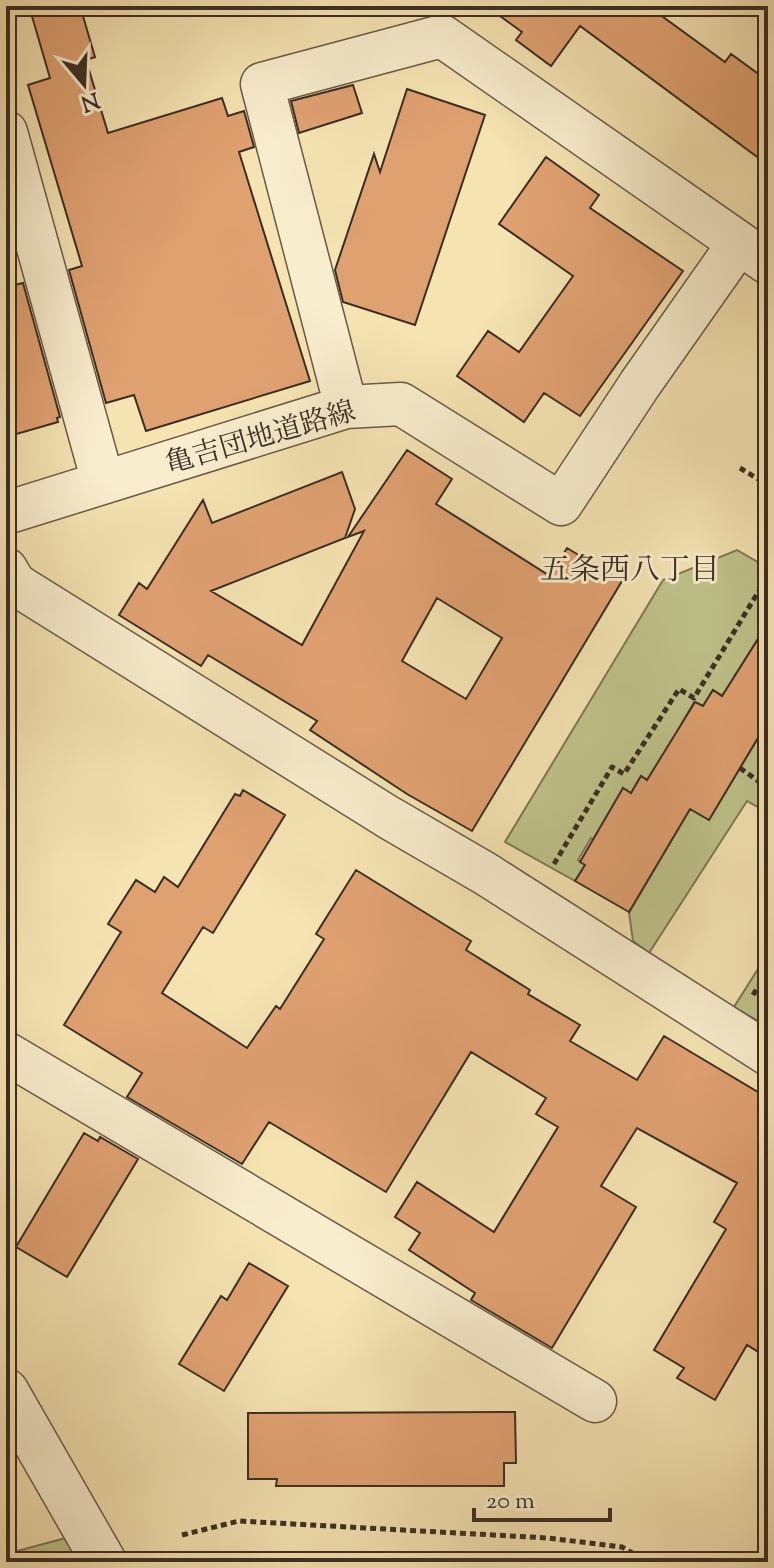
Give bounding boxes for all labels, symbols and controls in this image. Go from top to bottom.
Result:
north arrow [44,44,124,124]
text: N [76,82,103,118]
street label: 亀吉団地道路線 [161,393,361,485]
district label: 五条西八丁目 [540,550,720,593]
scale bar [474,1472,610,1522]
text: 20 m [486,1485,535,1519]

